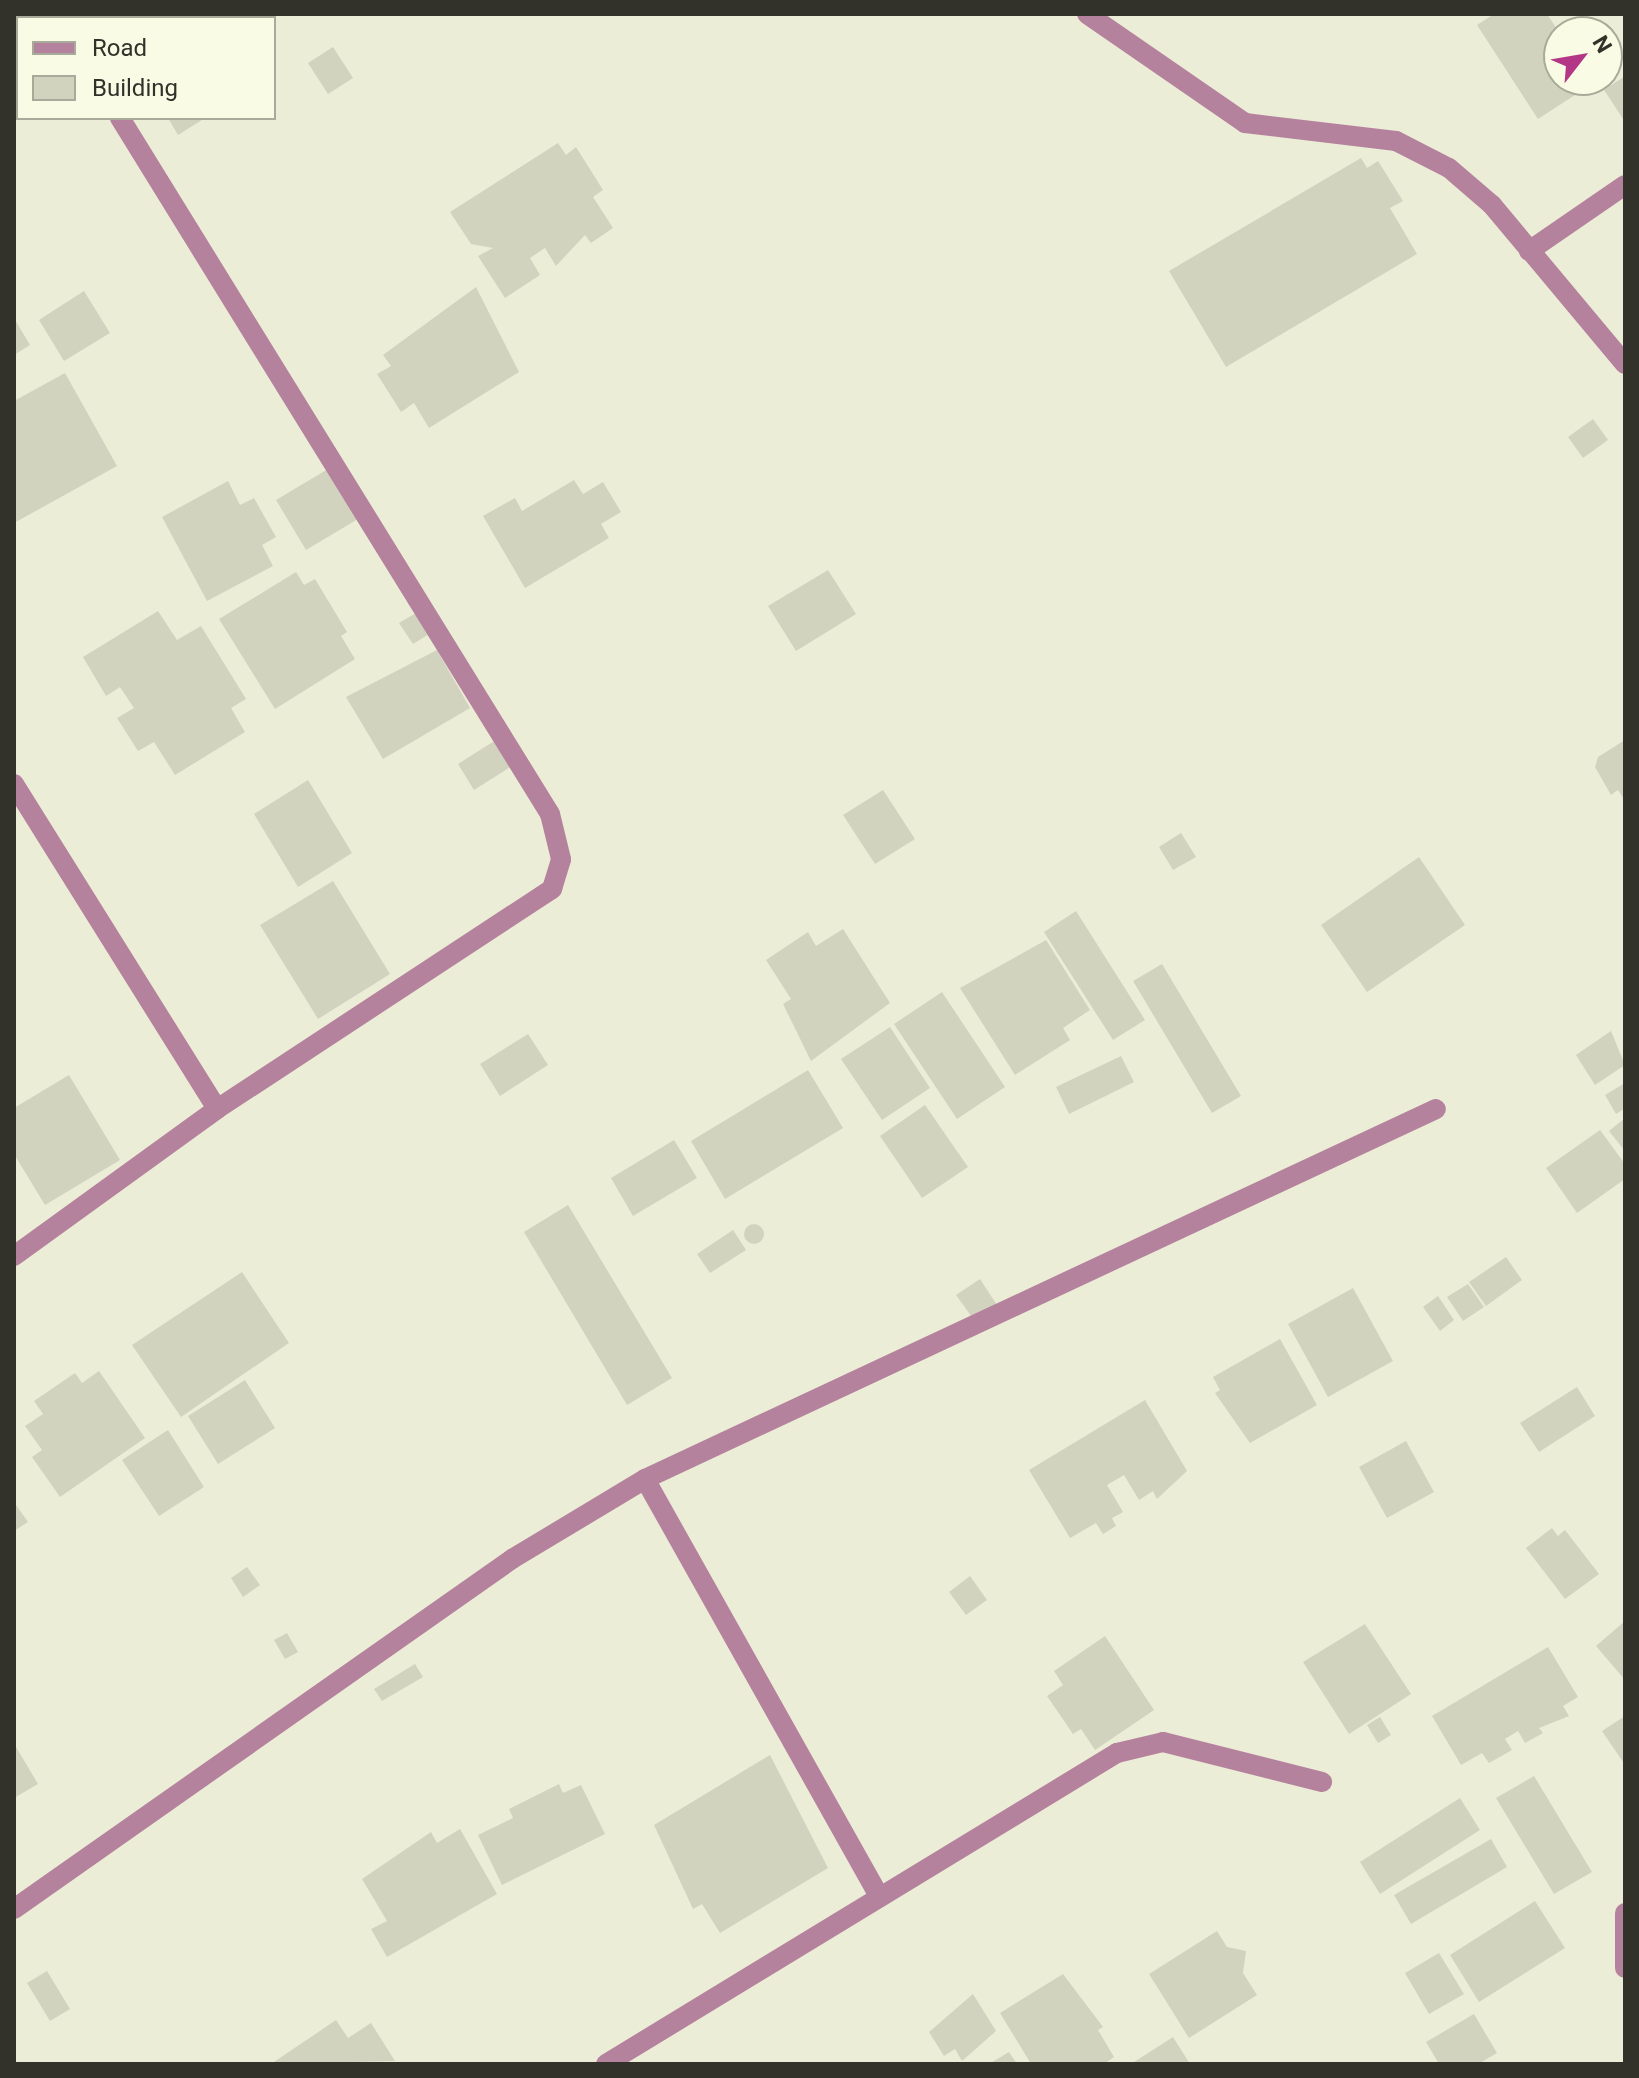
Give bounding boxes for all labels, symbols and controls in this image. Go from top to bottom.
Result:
legend [16,16,276,120]
north arrow [1543,16,1623,96]
text: N [1588,31,1617,58]
text: Road [92,34,147,62]
text: Building [92,74,178,102]

